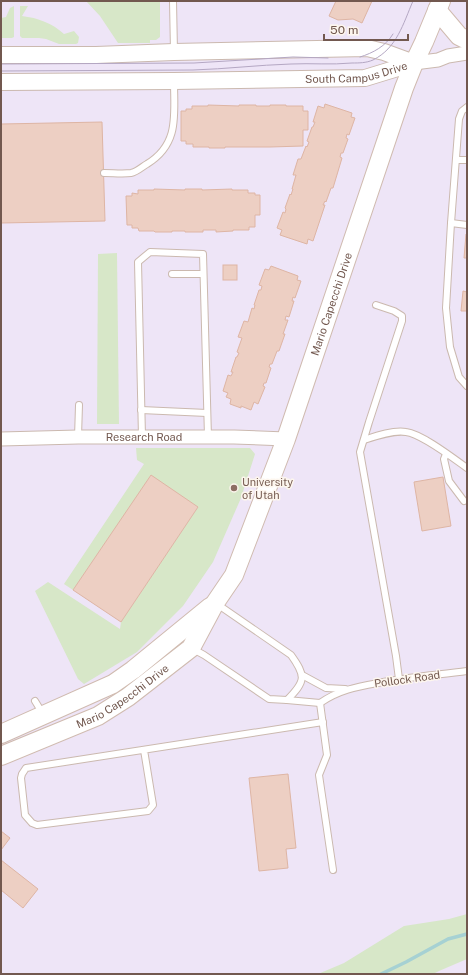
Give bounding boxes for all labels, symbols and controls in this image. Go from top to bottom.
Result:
scale bar [324,16,408,42]
text: 50 m [330,23,358,37]
street label: South Campus Drive [305,59,409,85]
street label: Mario Capecchi Drive [308,251,354,357]
street label: Research Road [106,431,182,443]
place label: University of Utah [242,476,293,501]
marker: University of Utah [229,483,239,493]
street label: Mario Capecchi Drive [74,662,171,730]
street label: Pollock Road [373,668,441,690]

